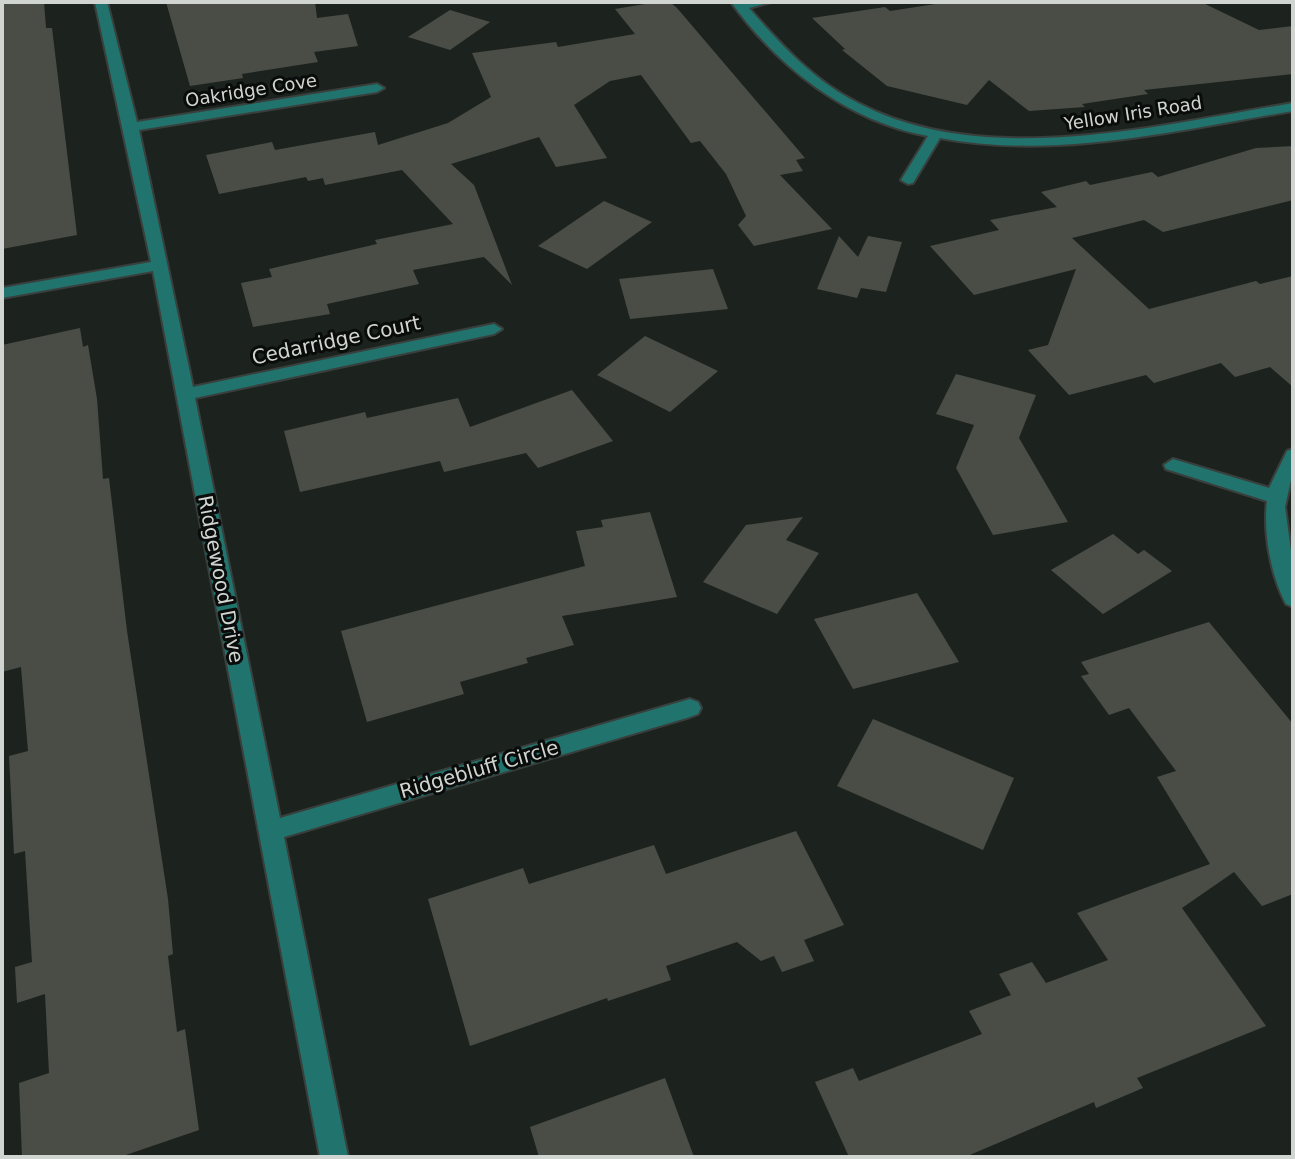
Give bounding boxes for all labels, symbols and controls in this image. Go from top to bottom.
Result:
street label: Oakridge Cove [184,69,318,111]
street label: Yellow Iris Road [1062,92,1203,134]
street label: Cedarridge Court [249,310,423,370]
street label: Ridgewood Drive [193,493,249,665]
street label: Ridgebluff Circle [397,735,561,803]

